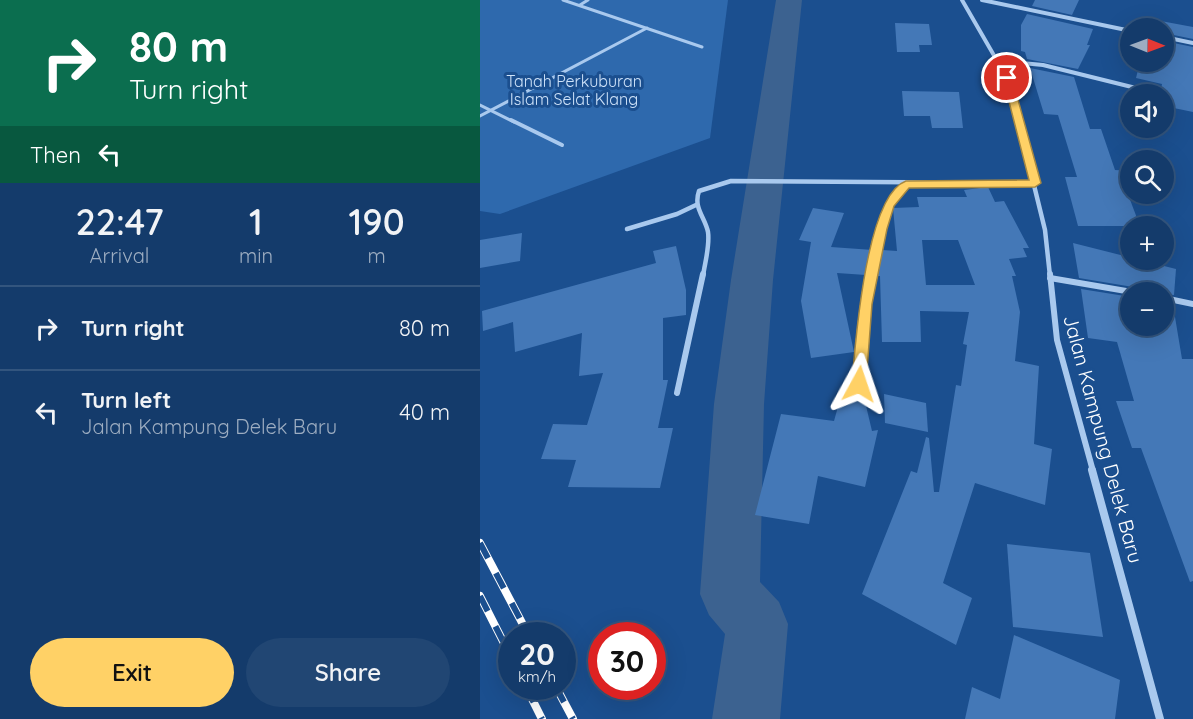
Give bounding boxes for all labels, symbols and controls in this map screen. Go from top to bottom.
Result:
north arrow [1120,18,1174,72]
map controls [1120,18,1174,336]
text: 80 m [129,20,228,73]
icon: right [30,24,108,102]
pin [981,52,1032,103]
icon: arrive [990,61,1023,94]
park label: Tanah Perkuburan Islam Selat Klang [506,71,642,109]
text: Turn right [129,72,248,106]
button: sound [1120,84,1174,138]
icon: left [93,138,126,171]
text: Then [30,141,81,169]
button: search [1120,150,1174,204]
text: 22:47 [75,199,164,244]
text: 1 [249,199,263,244]
text: 190 [349,199,405,244]
button: + [1120,216,1174,270]
text: Arrival [90,243,149,268]
text: min [239,243,273,268]
text: m [367,243,386,268]
button: − [1120,282,1174,336]
icon: right [30,312,63,345]
street label: Jalan Kampung Delek Baru [1058,312,1149,566]
text: Turn right [81,314,185,342]
text: 80 m [399,314,450,342]
position arrow [827,352,891,416]
text: Turn left [81,386,171,414]
icon: left [30,396,63,429]
text: 40 m [399,398,450,426]
text: Jalan Kampung Delek Baru [81,414,337,439]
speed limit sign: 30 [588,622,666,700]
text: 20 [519,635,555,673]
button: Exit [30,638,234,707]
button: Share [246,638,450,707]
text: km/h [518,667,556,686]

